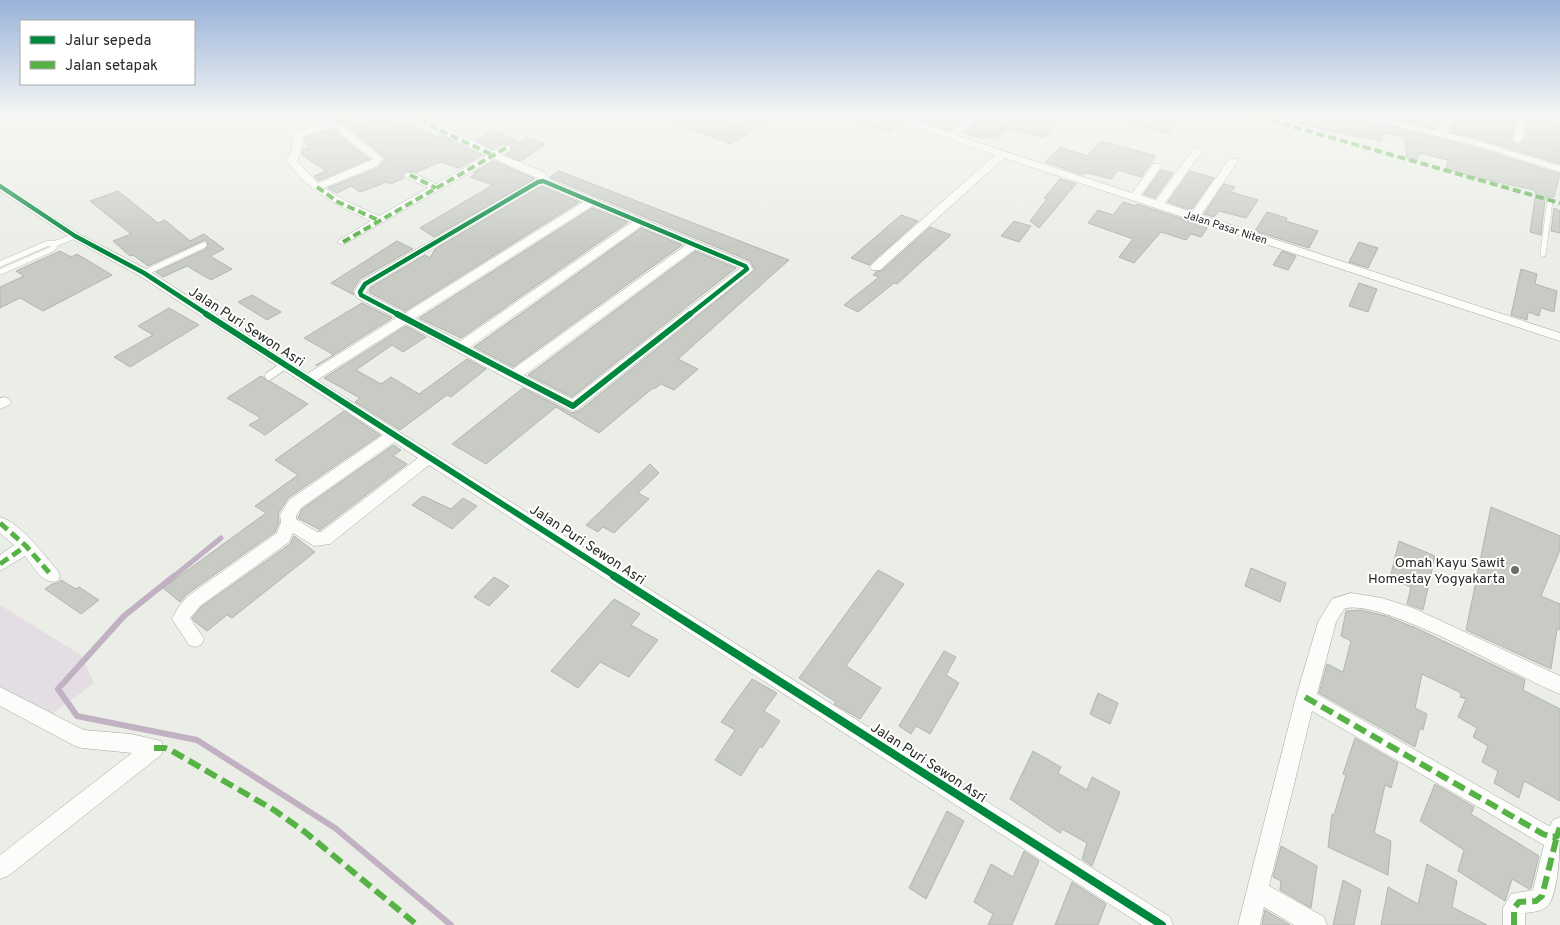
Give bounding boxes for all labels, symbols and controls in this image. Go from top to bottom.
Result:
legend [20,20,195,85]
text: Jalur sepeda [65,32,151,51]
text: Jalan setapak [65,57,158,76]
street label: Jalan Pasar Niten [1182,208,1269,248]
street label: Jalan Puri Sewon Asri [185,283,307,371]
street label: Jalan Puri Sewon Asri [526,501,648,589]
place label: Omah Kayu Sawit Homestay Yogyakarta [1368,555,1505,588]
marker: Omah Kayu Sawit Homestay Yogyakarta [1509,564,1521,576]
street label: Jalan Puri Sewon Asri [867,719,989,807]

